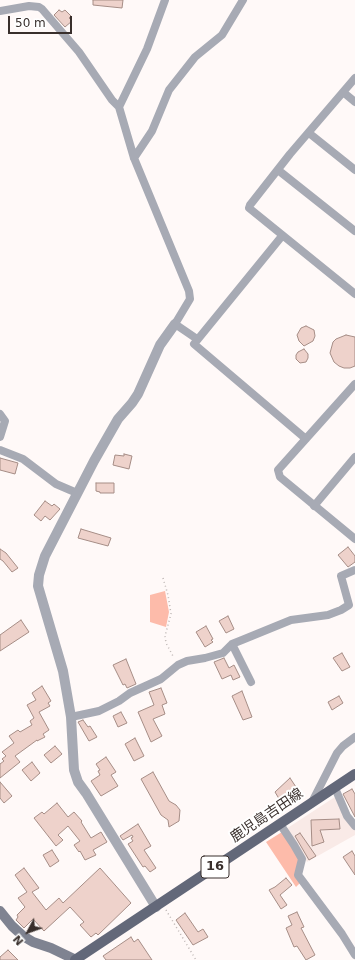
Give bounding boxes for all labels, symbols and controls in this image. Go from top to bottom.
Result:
scale bar [10,8,74,34]
text: 50 m [15,16,46,30]
street label: 鹿児島吉田線 [227,786,307,846]
road number: 16 [201,856,229,878]
north arrow [8,912,48,952]
text: N [11,932,26,948]

